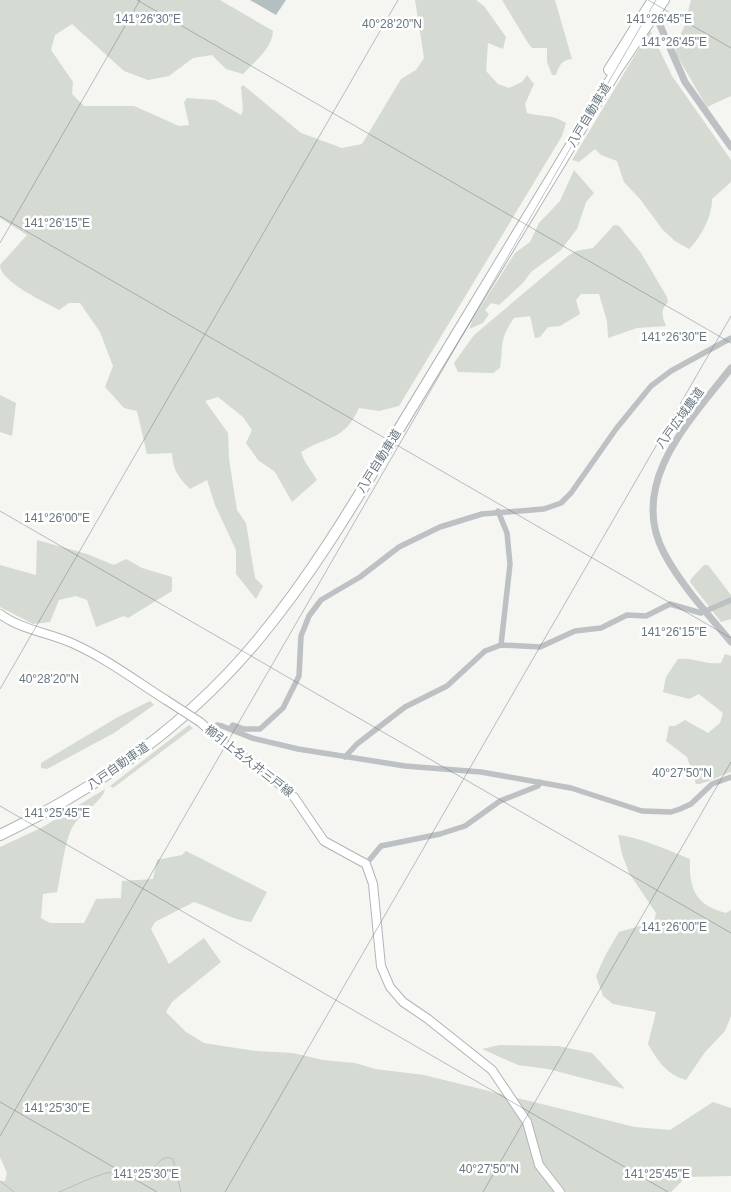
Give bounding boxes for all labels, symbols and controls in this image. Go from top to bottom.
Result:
text: 141°26'30"E [115,12,181,26]
text: 141°26'45"E [626,12,692,26]
text: 40°28'20"N [362,17,422,31]
text: 141°26'45"E [641,35,707,49]
street label: 八戸自動車道 [564,81,614,149]
text: 141°26'15"E [24,216,90,230]
text: 141°26'30"E [641,330,707,344]
street label: 八戸広域農道 [653,385,707,451]
street label: 八戸自動車道 [354,427,404,495]
text: 141°26'00"E [24,511,90,525]
text: 141°26'15"E [641,625,707,639]
text: 40°28'20"N [19,672,79,686]
street label: 櫛引上名久井三戸線 [202,722,296,800]
street label: 八戸自動車道 [84,740,152,792]
text: 40°27'50"N [652,766,712,780]
text: 141°25'45"E [24,806,90,820]
text: 141°26'00"E [641,920,707,934]
text: 141°25'30"E [24,1101,90,1115]
text: 40°27'50"N [459,1162,519,1176]
text: 141°25'30"E [113,1167,179,1181]
text: 141°25'45"E [624,1167,690,1181]

